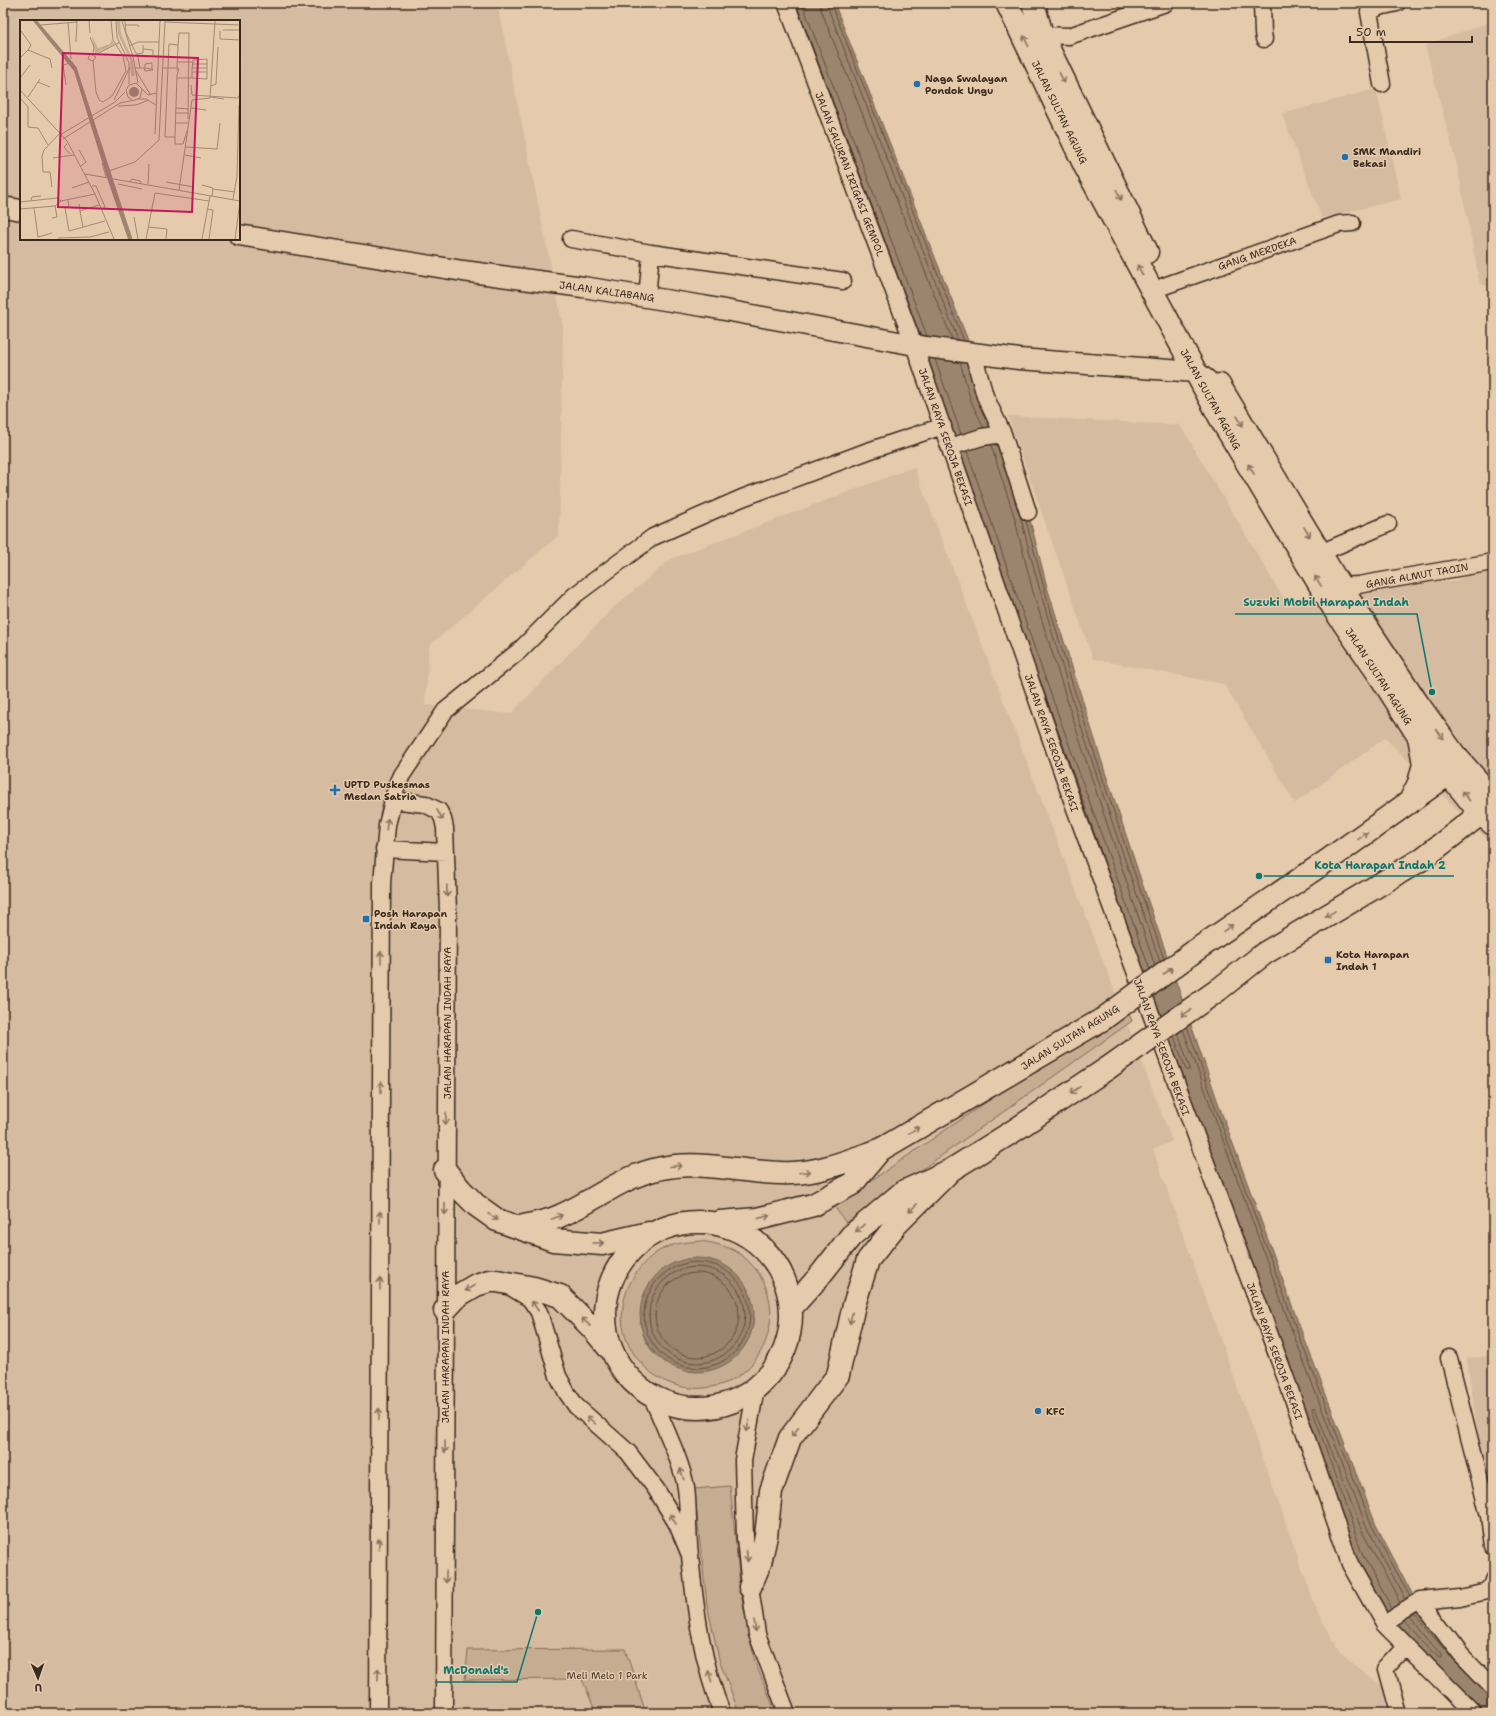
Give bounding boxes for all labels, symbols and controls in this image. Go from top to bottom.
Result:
scale bar [1350,18,1472,44]
inset map [20,20,240,240]
text: 50 m [1356,24,1386,40]
one-way arrow [1022,35,1029,47]
street label: JALAN SULTAN AGUNG [1029,58,1090,166]
place label: Naga Swalayan Pondok Ungu [925,72,1008,97]
one-way arrow [1059,72,1066,84]
marker: Naga Swalayan Pondok Ungu [912,79,922,89]
street label: JALAN SALURAN IRIGASI GEMPOL [812,90,887,259]
place label: SMK Mandiri Bekasi [1353,145,1421,170]
marker: SMK Mandiri Bekasi [1340,152,1350,162]
one-way arrow [1116,189,1123,201]
street label: GANG MERDEKA [1216,234,1298,273]
one-way arrow [1136,264,1143,276]
street label: JALAN KALIABANG [558,278,656,305]
street label: JALAN SULTAN AGUNG [1177,347,1244,452]
street label: JALAN RAYA SEROJA BEKASI [916,367,975,508]
one-way arrow [1236,415,1244,426]
one-way arrow [1247,463,1255,475]
one-way arrow [1304,526,1312,538]
street label: GANG ALMUT TAOIN [1365,560,1469,591]
one-way arrow [1314,576,1322,587]
callout: Suzuki Mobil Harapan Indah [1235,591,1417,614]
text: Suzuki Mobil Harapan Indah [1243,595,1409,610]
street label: JALAN SULTAN AGUNG [1342,625,1415,728]
street label: JALAN RAYA SEROJA BEKASI [1022,673,1081,814]
one-way arrow [1436,728,1444,739]
place label: UPTD Puskesmas Medan Satria [344,778,430,803]
marker: UPTD Puskesmas Medan Satria [329,784,341,796]
one-way arrow [1462,790,1471,801]
one-way arrow [436,809,444,821]
one-way arrow [383,818,391,831]
one-way arrow [1357,832,1368,840]
callout: Kota Harapan Indah 2 [1306,853,1454,876]
text: Kota Harapan Indah 2 [1314,858,1446,873]
one-way arrow [443,884,451,897]
place label: Posh Harapan Indah Raya [374,907,447,932]
one-way arrow [1324,910,1336,918]
marker: Posh Harapan Indah Raya [361,914,371,924]
one-way arrow [1223,924,1234,932]
street label: JALAN HARAPAN INDAH RAYA [441,947,454,1099]
place label: Kota Harapan Indah 1 [1336,948,1410,973]
one-way arrow [377,951,385,964]
marker: Kota Harapan Indah 1 [1323,955,1333,965]
one-way arrow [1162,967,1173,975]
street label: JALAN RAYA SEROJA BEKASI [1131,977,1193,1118]
street label: JALAN SULTAN AGUNG [1019,1002,1122,1073]
one-way arrow [1181,1008,1192,1017]
one-way arrow [377,1081,385,1094]
one-way arrow [1070,1086,1081,1094]
one-way arrow [442,1112,450,1125]
one-way arrow [908,1126,920,1134]
one-way arrow [669,1163,682,1170]
one-way arrow [798,1168,811,1175]
one-way arrow [441,1202,449,1215]
one-way arrow [908,1203,918,1213]
one-way arrow [376,1211,384,1224]
one-way arrow [551,1212,563,1220]
one-way arrow [487,1213,498,1221]
one-way arrow [757,1213,770,1221]
one-way arrow [855,1224,865,1233]
one-way arrow [591,1239,604,1247]
street label: JALAN HARAPAN INDAH RAYA [439,1271,452,1423]
one-way arrow [376,1278,384,1291]
street label: JALAN RAYA SEROJA BEKASI [1244,1281,1306,1422]
one-way arrow [464,1285,476,1293]
one-way arrow [531,1300,539,1311]
one-way arrow [846,1311,854,1324]
one-way arrow [581,1317,591,1327]
place label: KFC [1046,1405,1065,1418]
marker: KFC [1033,1406,1043,1416]
one-way arrow [375,1408,383,1421]
one-way arrow [586,1415,597,1424]
one-way arrow [744,1419,752,1432]
one-way arrow [790,1427,799,1438]
one-way arrow [441,1440,449,1453]
one-way arrow [678,1468,685,1481]
one-way arrow [669,1513,677,1525]
one-way arrow [375,1538,383,1551]
one-way arrow [743,1549,750,1562]
one-way arrow [442,1570,449,1583]
one-way arrow [751,1619,759,1632]
north arrow [18,1658,58,1698]
callout: McDonald's [435,1659,517,1682]
text: McDonald's [443,1663,509,1678]
one-way arrow [374,1668,382,1681]
park label: Meli Melo 1 Park [567,1669,648,1682]
one-way arrow [706,1670,713,1683]
text: U [34,1680,42,1695]

